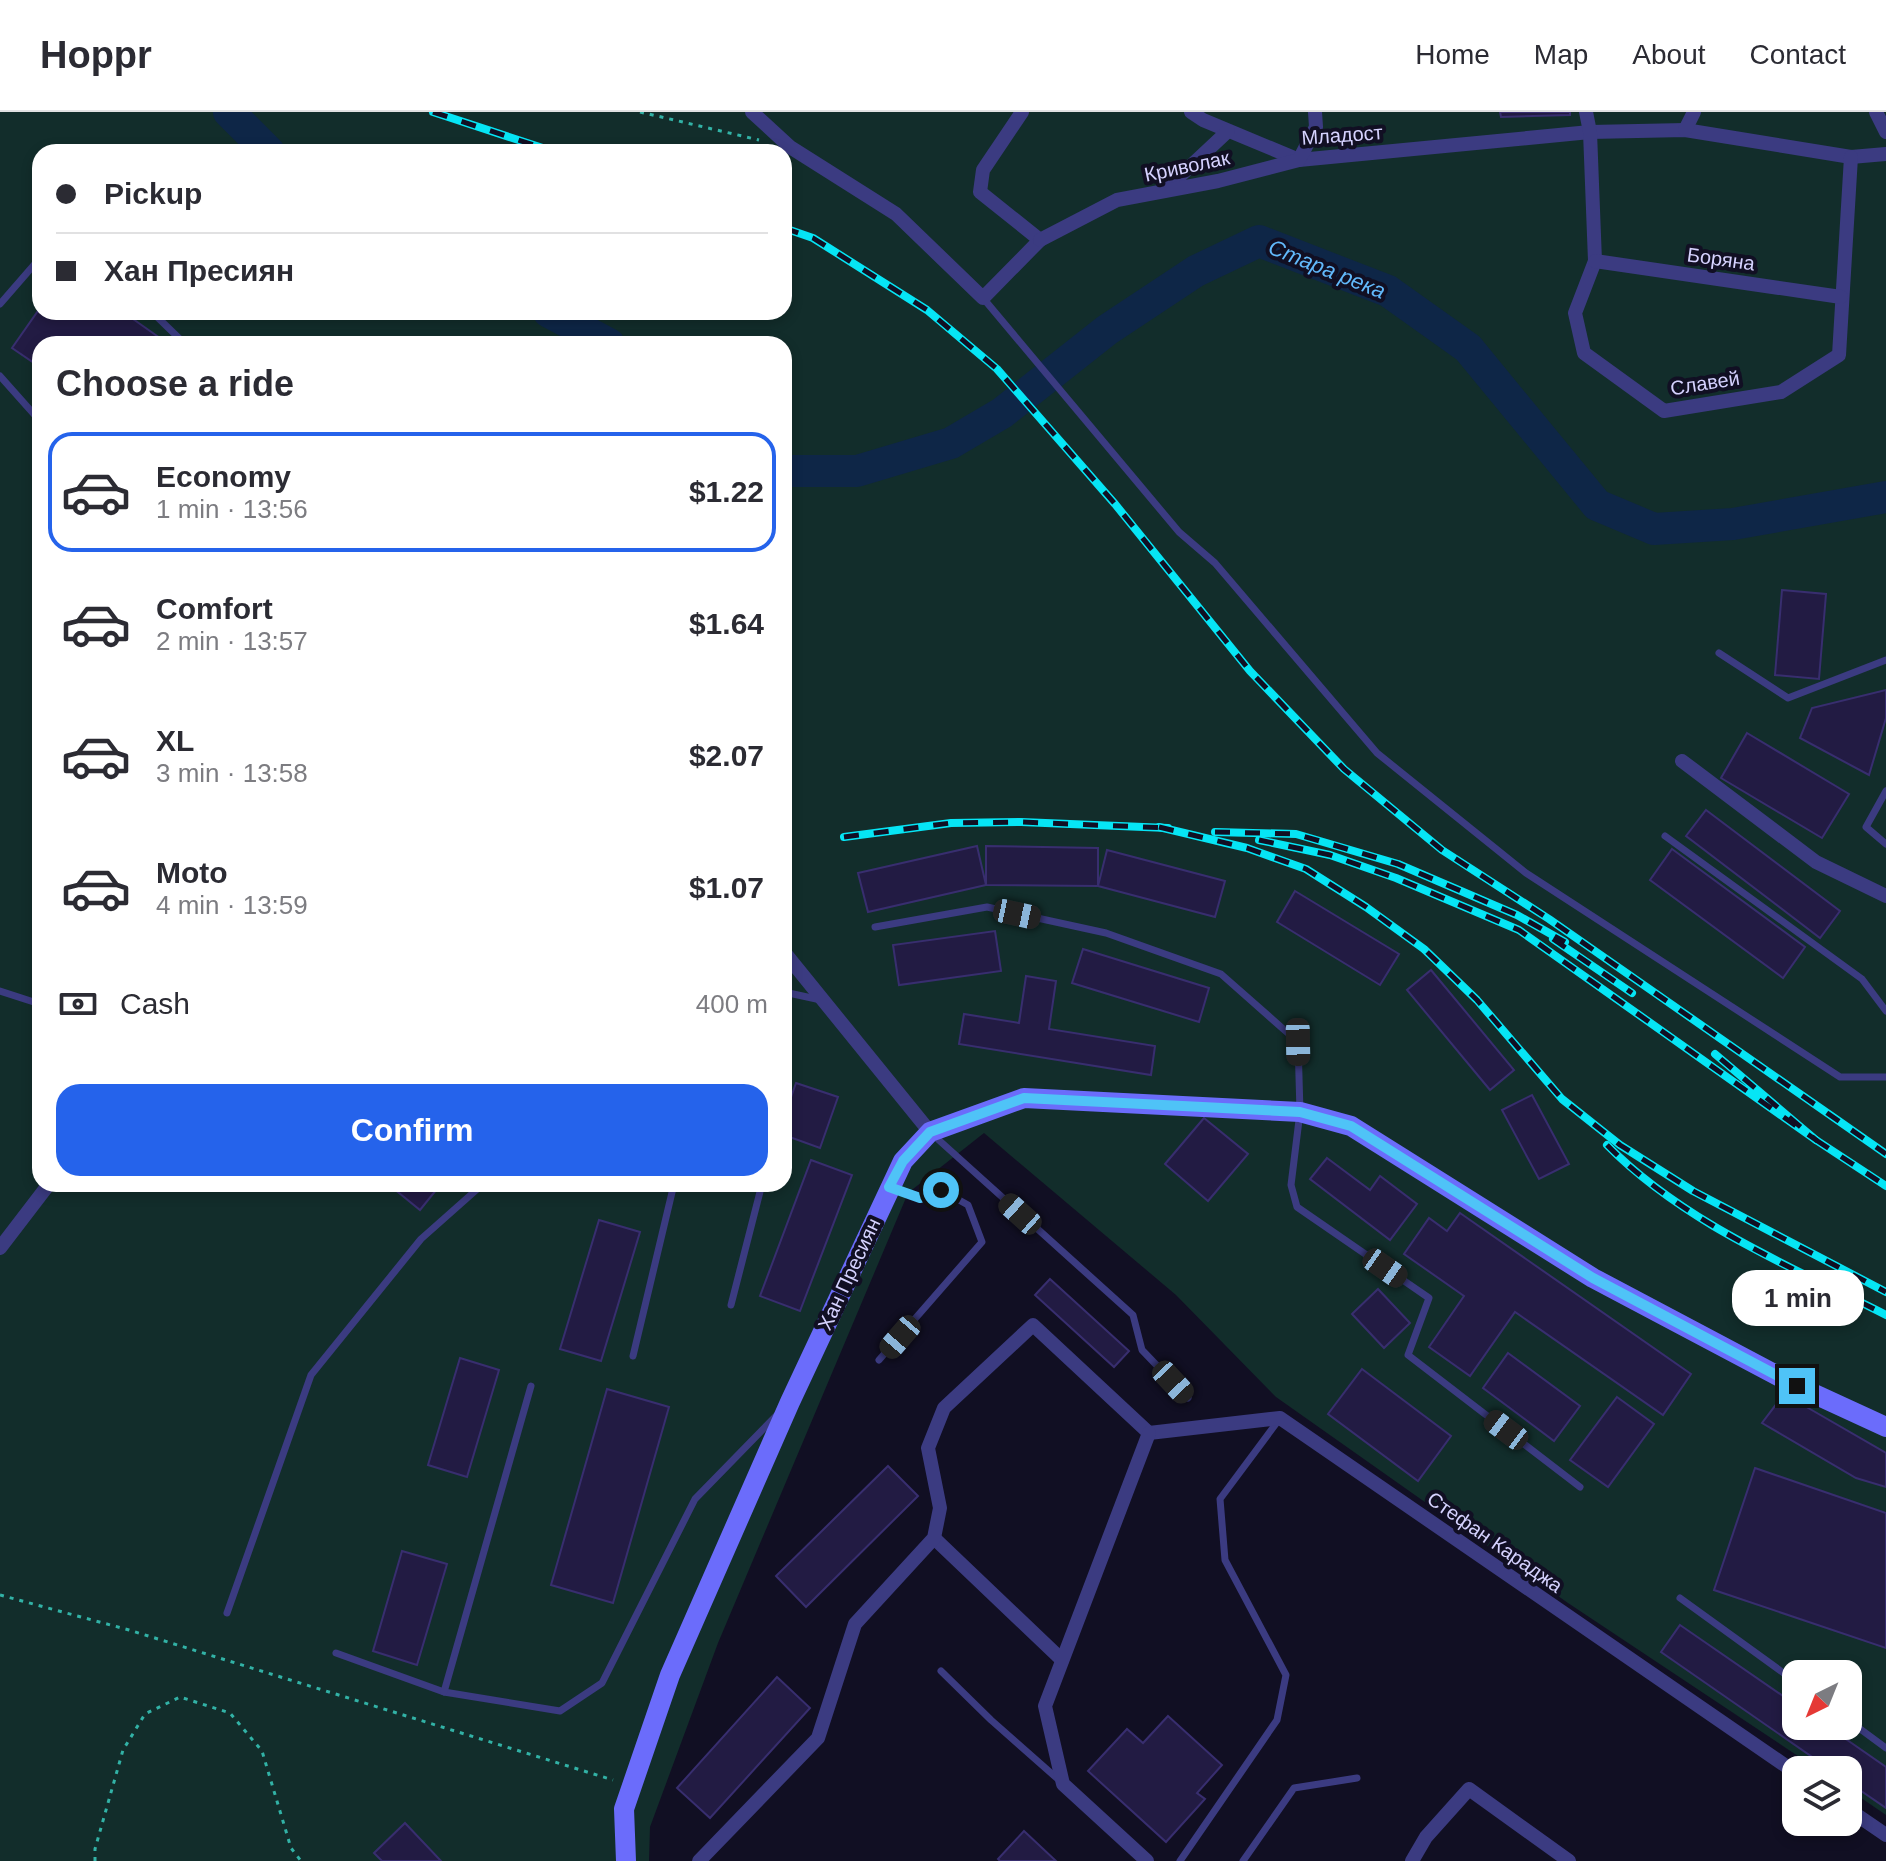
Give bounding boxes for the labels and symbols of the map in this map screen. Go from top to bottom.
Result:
street label: Младост [1301,121,1383,149]
street label: Криволак [1142,146,1232,186]
water label: Стара река [1265,234,1389,304]
street label: Боряна [1686,243,1757,275]
street label: Славей [1669,367,1741,399]
car [991,897,1043,931]
car [1286,1018,1310,1066]
route start [923,1172,959,1208]
car [994,1189,1046,1239]
street label: Хан Пресиян [814,1215,884,1333]
car [1358,1244,1412,1292]
callout: 1 min [1731,1270,1863,1326]
car [875,1311,925,1363]
car [1148,1356,1198,1408]
route end [1779,1368,1815,1404]
car [1480,1406,1532,1454]
street label: Стефан Караджа [1423,1487,1568,1597]
north arrow [1782,1660,1862,1740]

